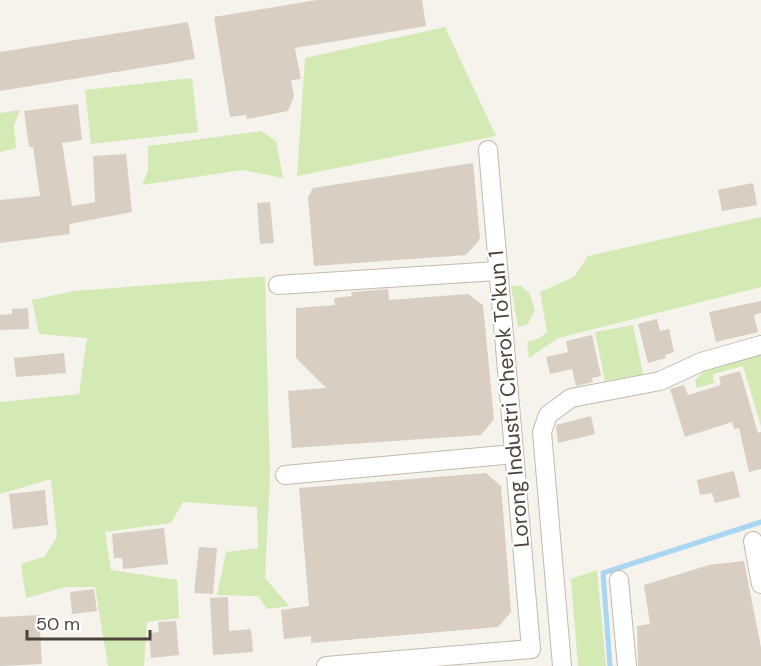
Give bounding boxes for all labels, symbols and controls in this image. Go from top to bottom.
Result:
street label: Lorong Industri Cherok To'kun 1 [482,249,536,549]
scale bar [27,603,150,641]
text: 50 m [36,612,80,636]

